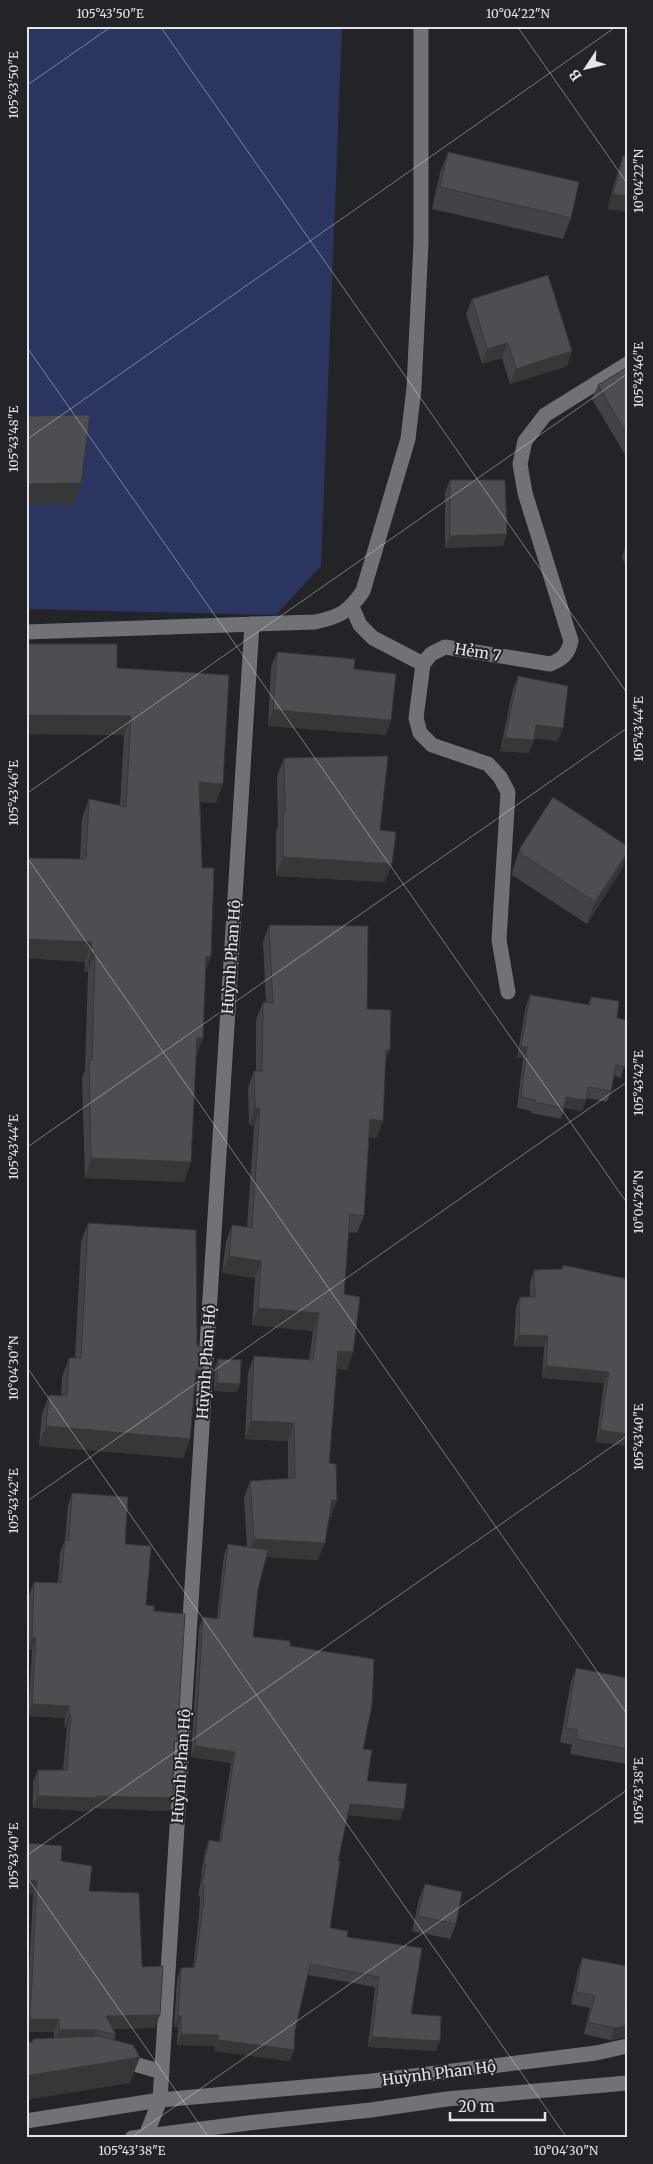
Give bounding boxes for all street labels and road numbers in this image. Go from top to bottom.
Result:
street label: Hẻm 7 [453,639,503,665]
street label: Huỳnh Phan Hộ [218,899,244,1015]
street label: Huỳnh Phan Hộ [193,1304,219,1420]
street label: Huỳnh Phan Hộ [168,1708,194,1824]
street label: Huỳnh Phan Hộ [381,2057,497,2089]

